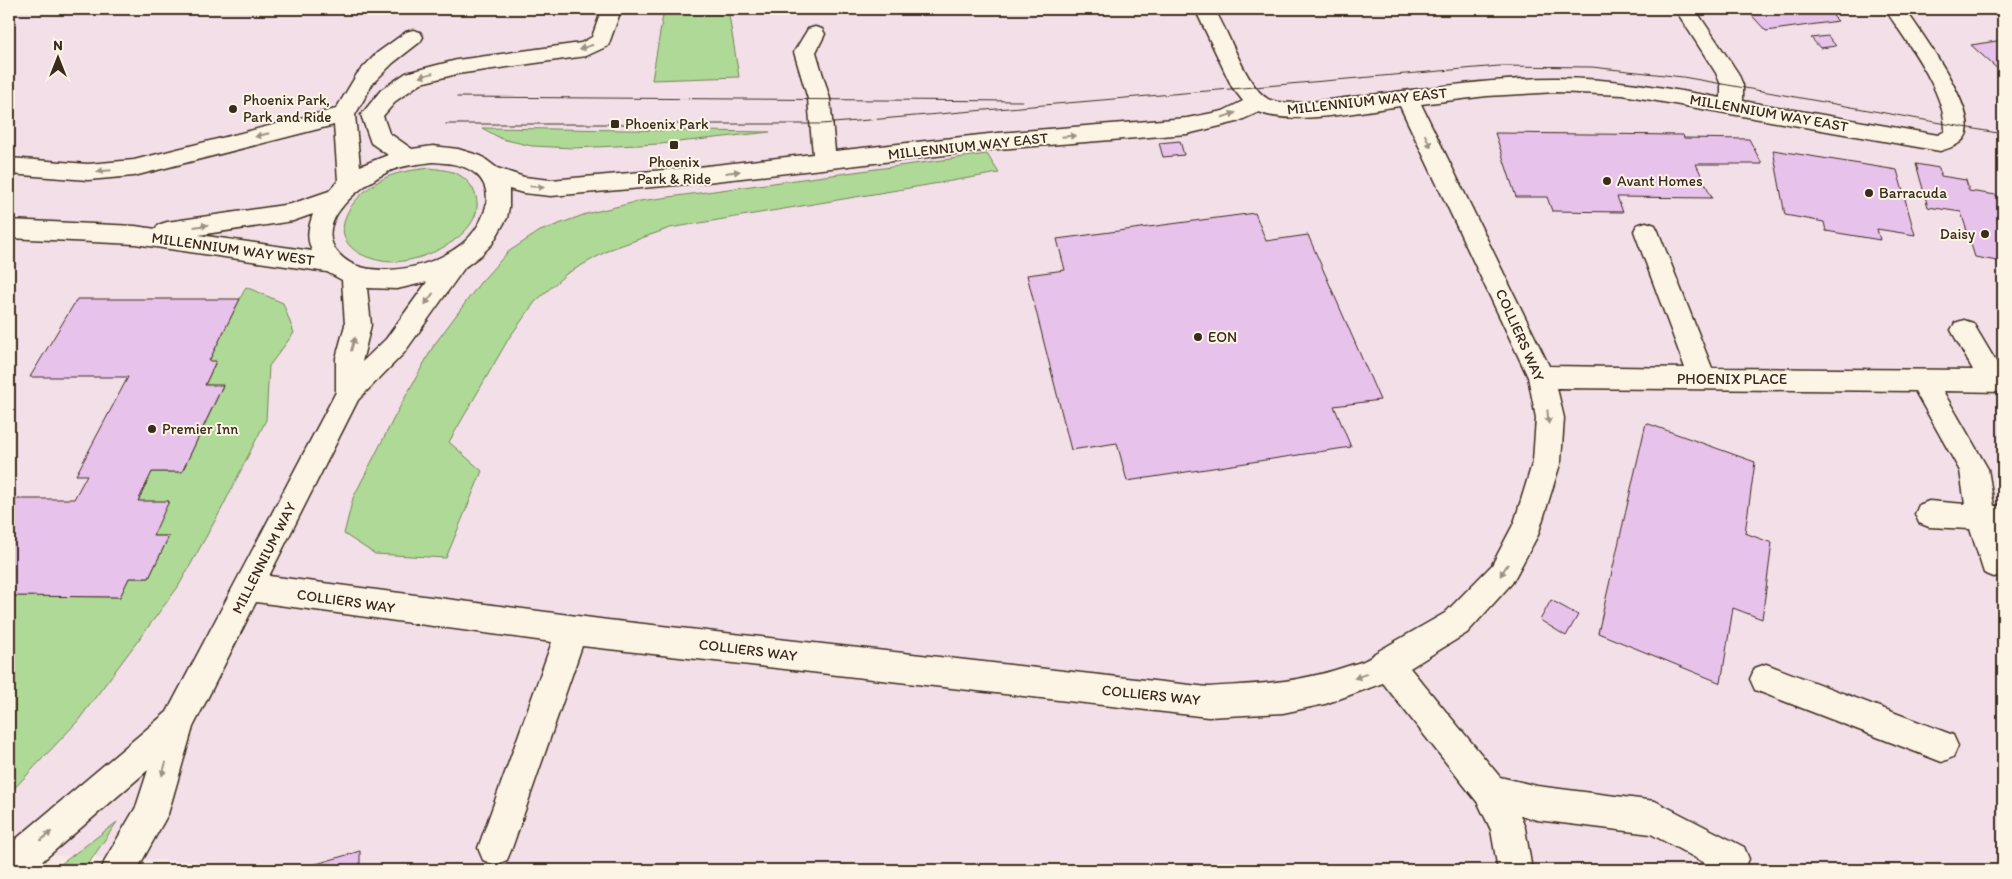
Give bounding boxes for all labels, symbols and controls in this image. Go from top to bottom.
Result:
north arrow [32,32,82,82]
text: N [53,37,63,54]
one-way arrow [578,44,593,52]
one-way arrow [418,72,433,80]
street label: MILLENNIUM WAY EAST [1286,84,1449,118]
street label: MILLENNIUM WAY EAST [1688,90,1850,136]
place label: Phoenix Park, Park and Ride [243,91,331,126]
marker: Phoenix Park, Park and Ride [227,103,239,115]
one-way arrow [1222,111,1237,119]
place label: Phoenix Park [625,115,709,133]
marker: Phoenix Park [609,118,621,130]
street label: MILLENNIUM WAY EAST [887,129,1050,163]
one-way arrow [254,131,269,139]
one-way arrow [1061,132,1077,140]
one-way arrow [1424,134,1432,148]
marker: Phoenix Park & Ride [668,139,680,151]
place label: Phoenix Park & Ride [637,153,711,188]
one-way arrow [96,167,112,175]
one-way arrow [726,168,742,176]
place label: Avant Homes [1617,172,1703,190]
marker: Avant Homes [1601,175,1613,187]
one-way arrow [529,183,545,191]
place label: Barracuda [1879,184,1947,202]
marker: Barracuda [1863,187,1875,199]
one-way arrow [193,221,209,229]
place label: Daisy [1940,225,1975,243]
marker: Daisy [1979,228,1991,240]
street label: MILLENNIUM WAY WEST [150,229,316,269]
street label: COLLIERS WAY [1492,286,1549,384]
one-way arrow [424,292,434,306]
place label: EON [1208,328,1237,346]
marker: EON [1192,331,1204,343]
one-way arrow [349,336,357,351]
street label: PHOENIX PLACE [1677,370,1787,388]
one-way arrow [1545,409,1553,425]
place label: Premier Inn [162,420,238,438]
marker: Premier Inn [146,423,158,435]
street label: MILLENNIUM WAY [228,499,300,617]
one-way arrow [1499,563,1508,577]
street label: COLLIERS WAY [296,585,397,617]
street label: COLLIERS WAY [698,635,799,665]
one-way arrow [1354,673,1369,680]
street label: COLLIERS WAY [1101,681,1202,709]
one-way arrow [160,762,168,777]
one-way arrow [40,830,52,842]

